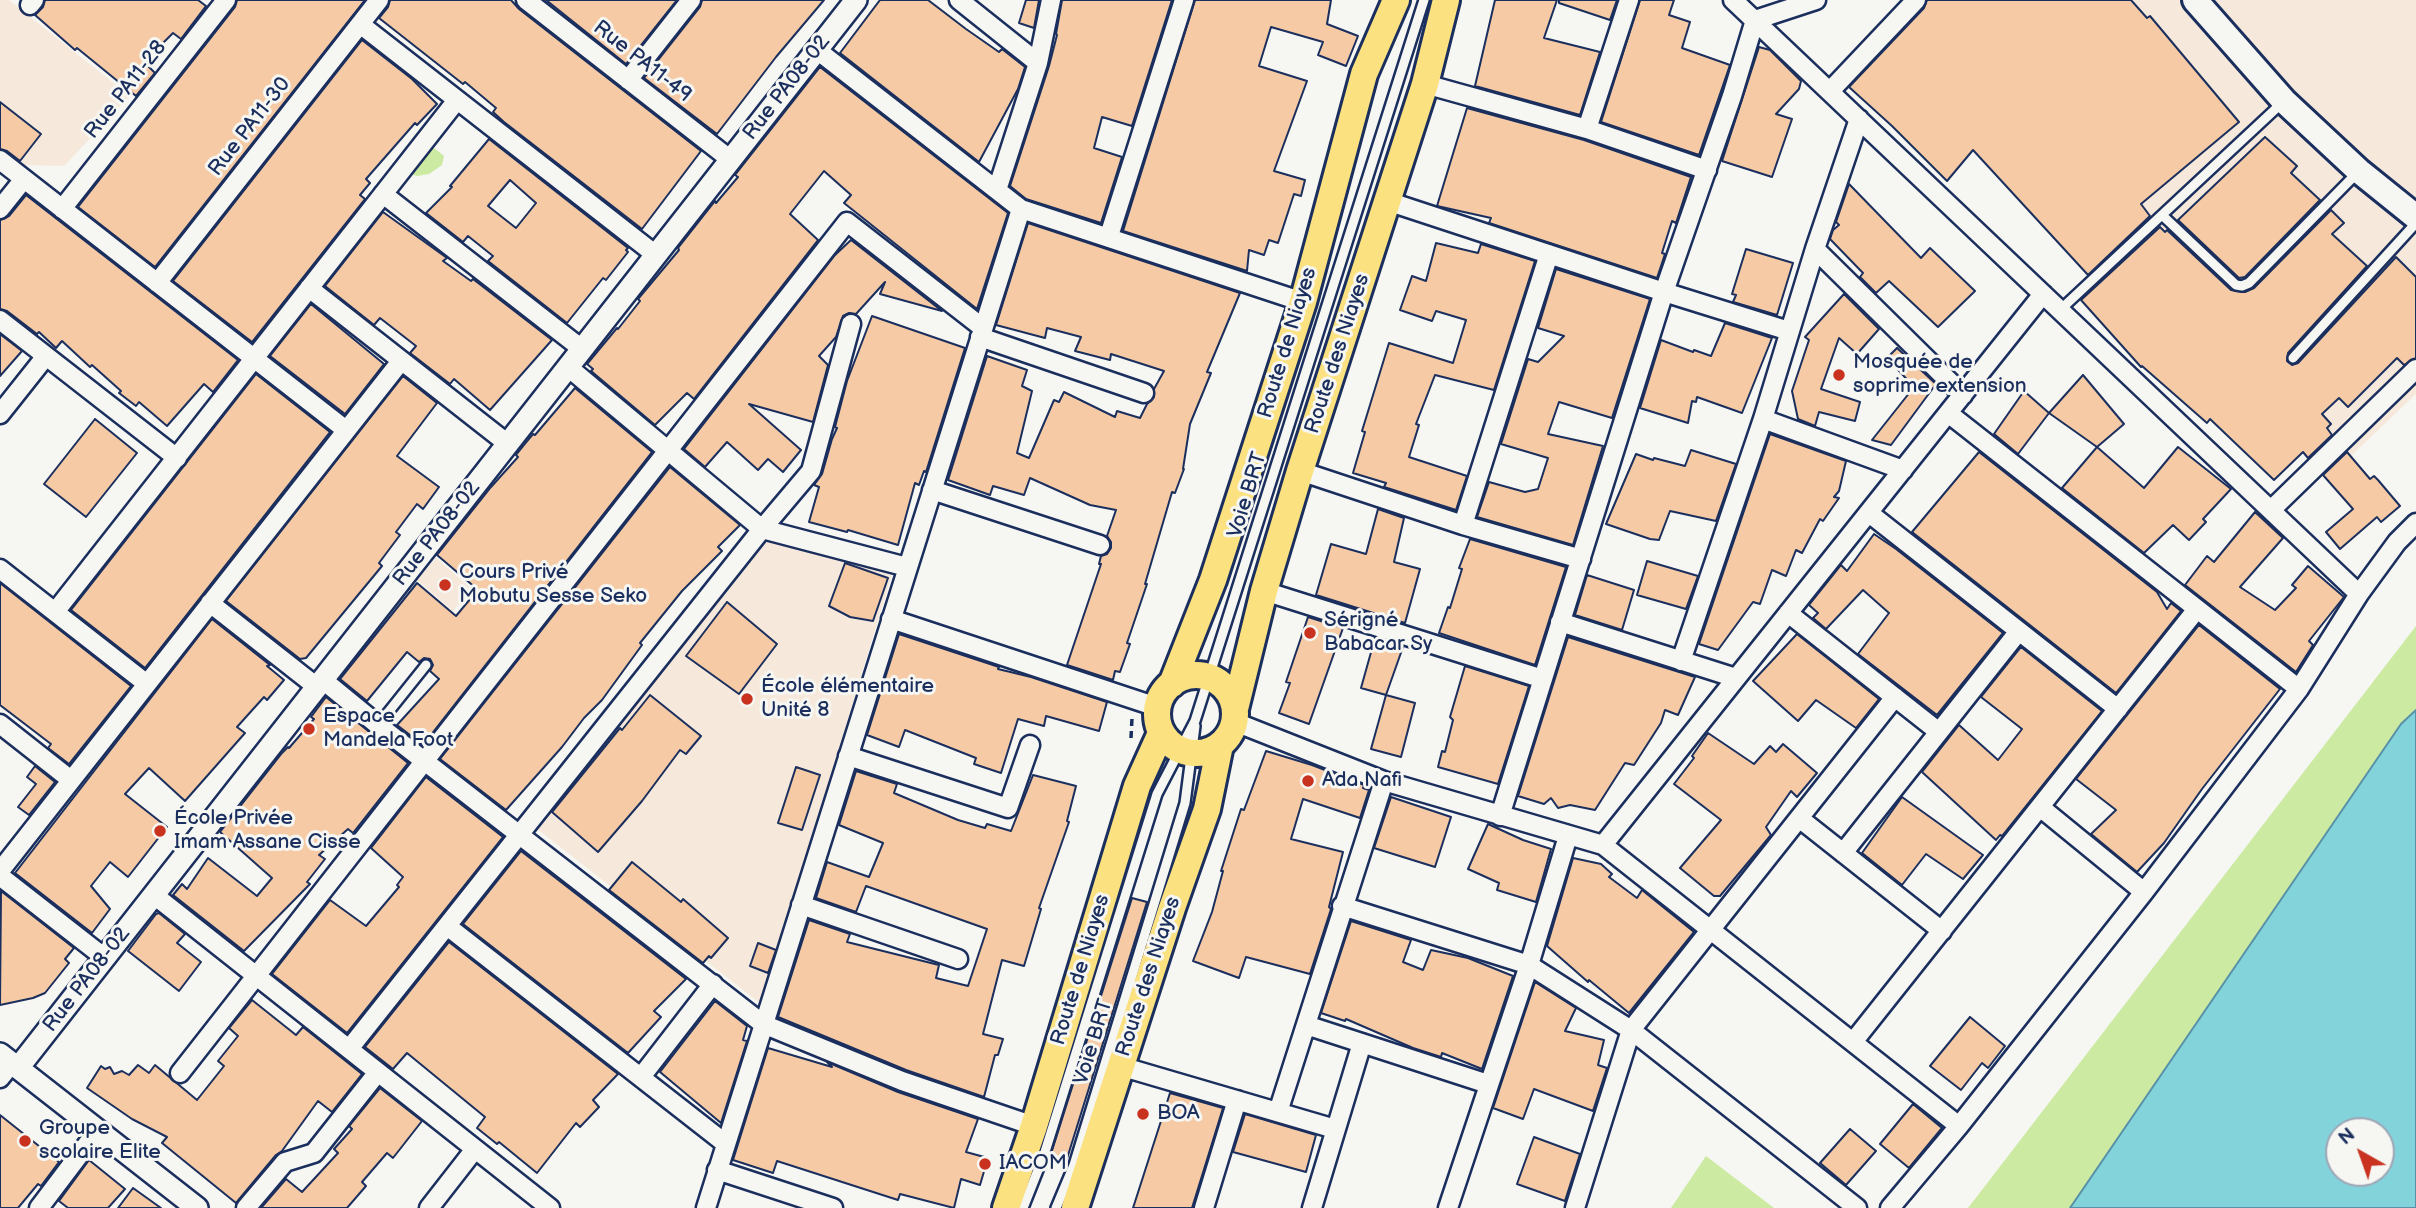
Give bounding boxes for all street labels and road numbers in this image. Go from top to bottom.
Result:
street label: Rue PA11-49 [588,16,696,108]
street label: Rue PA08-02 [738,30,836,146]
street label: Rue PA11-28 [80,36,172,144]
street label: Rue PA11-30 [204,73,296,181]
street label: Route de Niayes [1253,265,1323,421]
street label: Route des Niayes [1300,271,1376,437]
street label: Voie BRT [1223,449,1273,541]
street label: Rue PA08-02 [388,476,486,592]
street label: Route de Niayes [1046,892,1116,1048]
street label: Route des Niayes [1111,894,1187,1060]
street label: Rue PA08-02 [38,922,136,1038]
street label: Voie BRT [1069,996,1119,1088]

